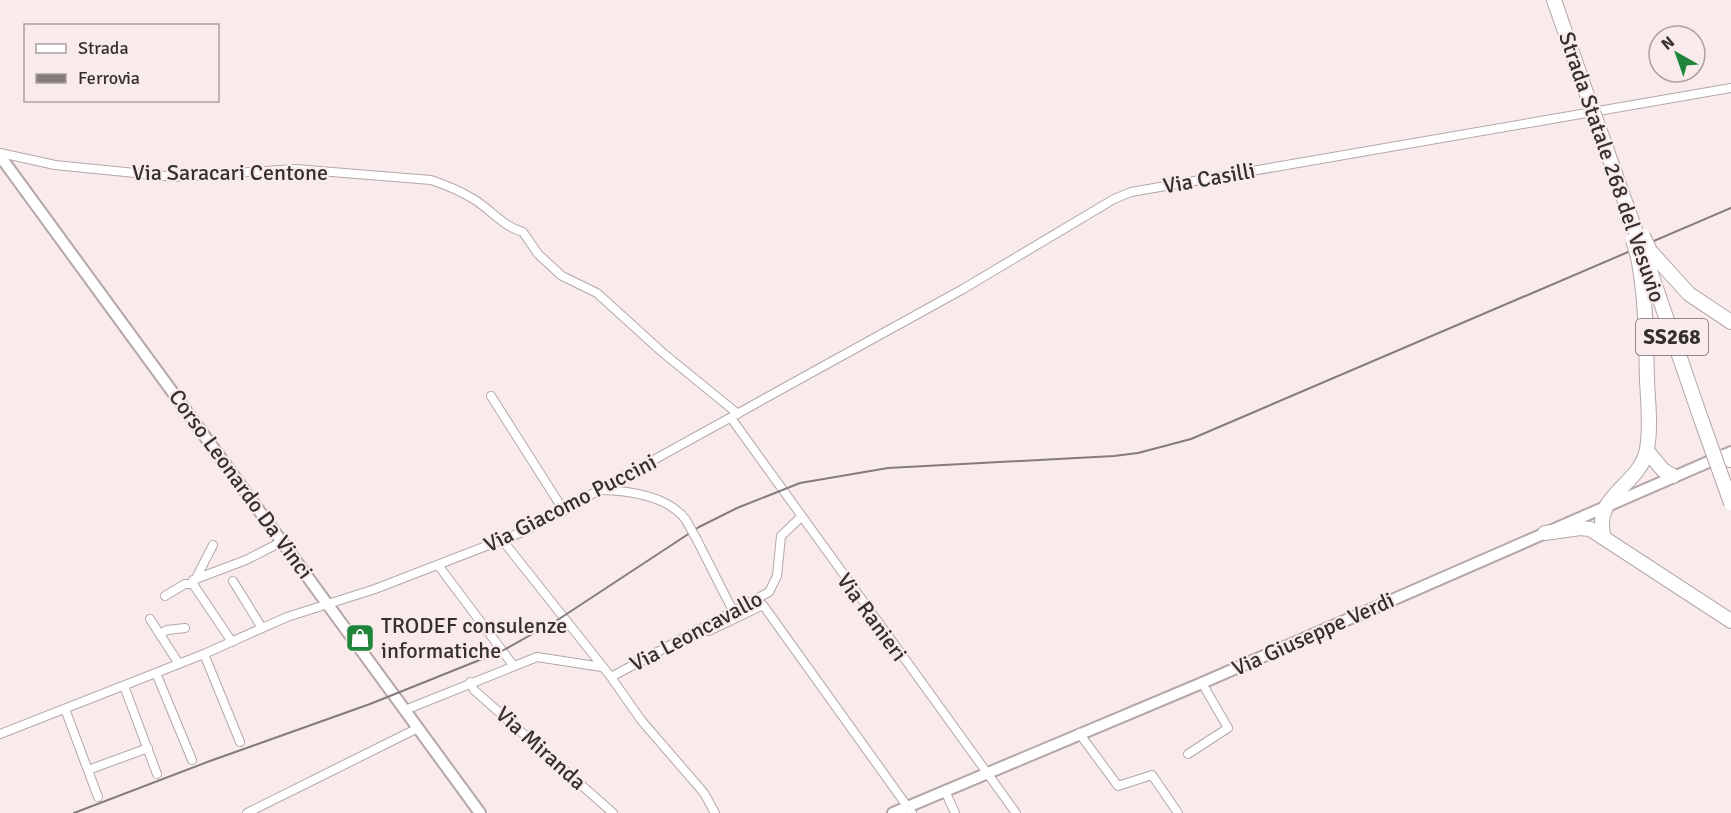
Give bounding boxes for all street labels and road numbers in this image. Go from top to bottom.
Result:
street label: Strada Statale 268 del Vesuvio [1553,28,1671,306]
street label: Via Casilli [1161,157,1257,199]
street label: Via Saracari Centone [132,159,328,186]
road number: SS268 [1636,319,1708,355]
street label: Corso Leonardo Da Vinci [163,384,319,584]
street label: Via Giacomo Puccini [479,448,661,558]
street label: Via Ranieri [831,568,913,666]
street label: Via Leoncavallo [625,585,767,677]
street label: Via Giuseppe Verdi [1228,586,1398,682]
street label: Via Miranda [490,700,592,796]

